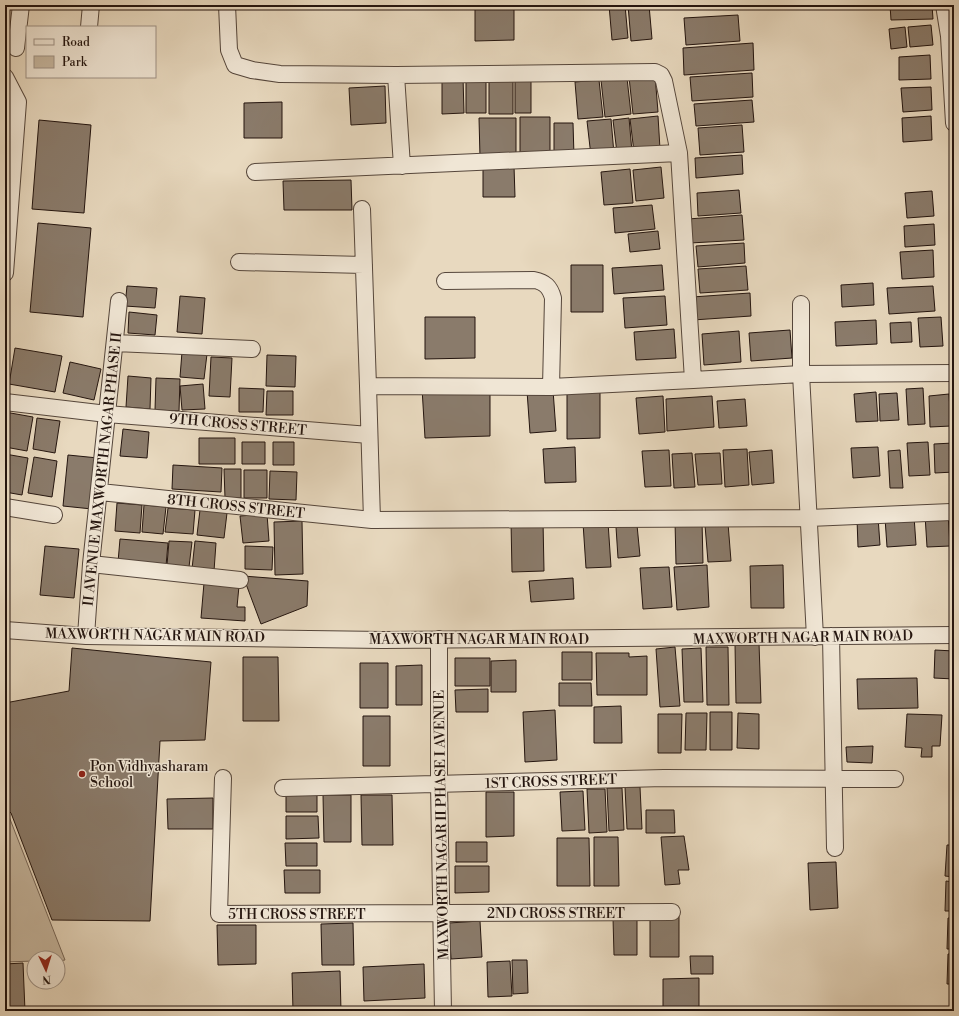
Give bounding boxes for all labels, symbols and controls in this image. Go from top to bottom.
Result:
legend [26,26,156,78]
text: Road [62,35,90,50]
text: Park [62,55,88,70]
street label: II AVENUE MAXWORTH NAGAR PHASE II [80,331,126,607]
street label: 9TH CROSS STREET [168,410,308,440]
street label: 8TH CROSS STREET [166,491,306,523]
street label: MAXWORTH NAGAR MAIN ROAD [45,625,265,647]
street label: MAXWORTH NAGAR MAIN ROAD [693,627,913,649]
street label: MAXWORTH NAGAR MAIN ROAD [369,631,589,649]
street label: MAXWORTH NAGAR II PHASE I AVENUE [431,690,453,960]
place label: Pon Vidhyasharam School [90,758,208,792]
marker: Pon Vidhyasharam School [77,769,87,779]
street label: 1ST CROSS STREET [485,771,618,793]
street label: 2ND CROSS STREET [487,905,625,923]
street label: 5TH CROSS STREET [228,906,366,924]
north arrow [26,950,66,990]
text: N [42,972,51,986]

